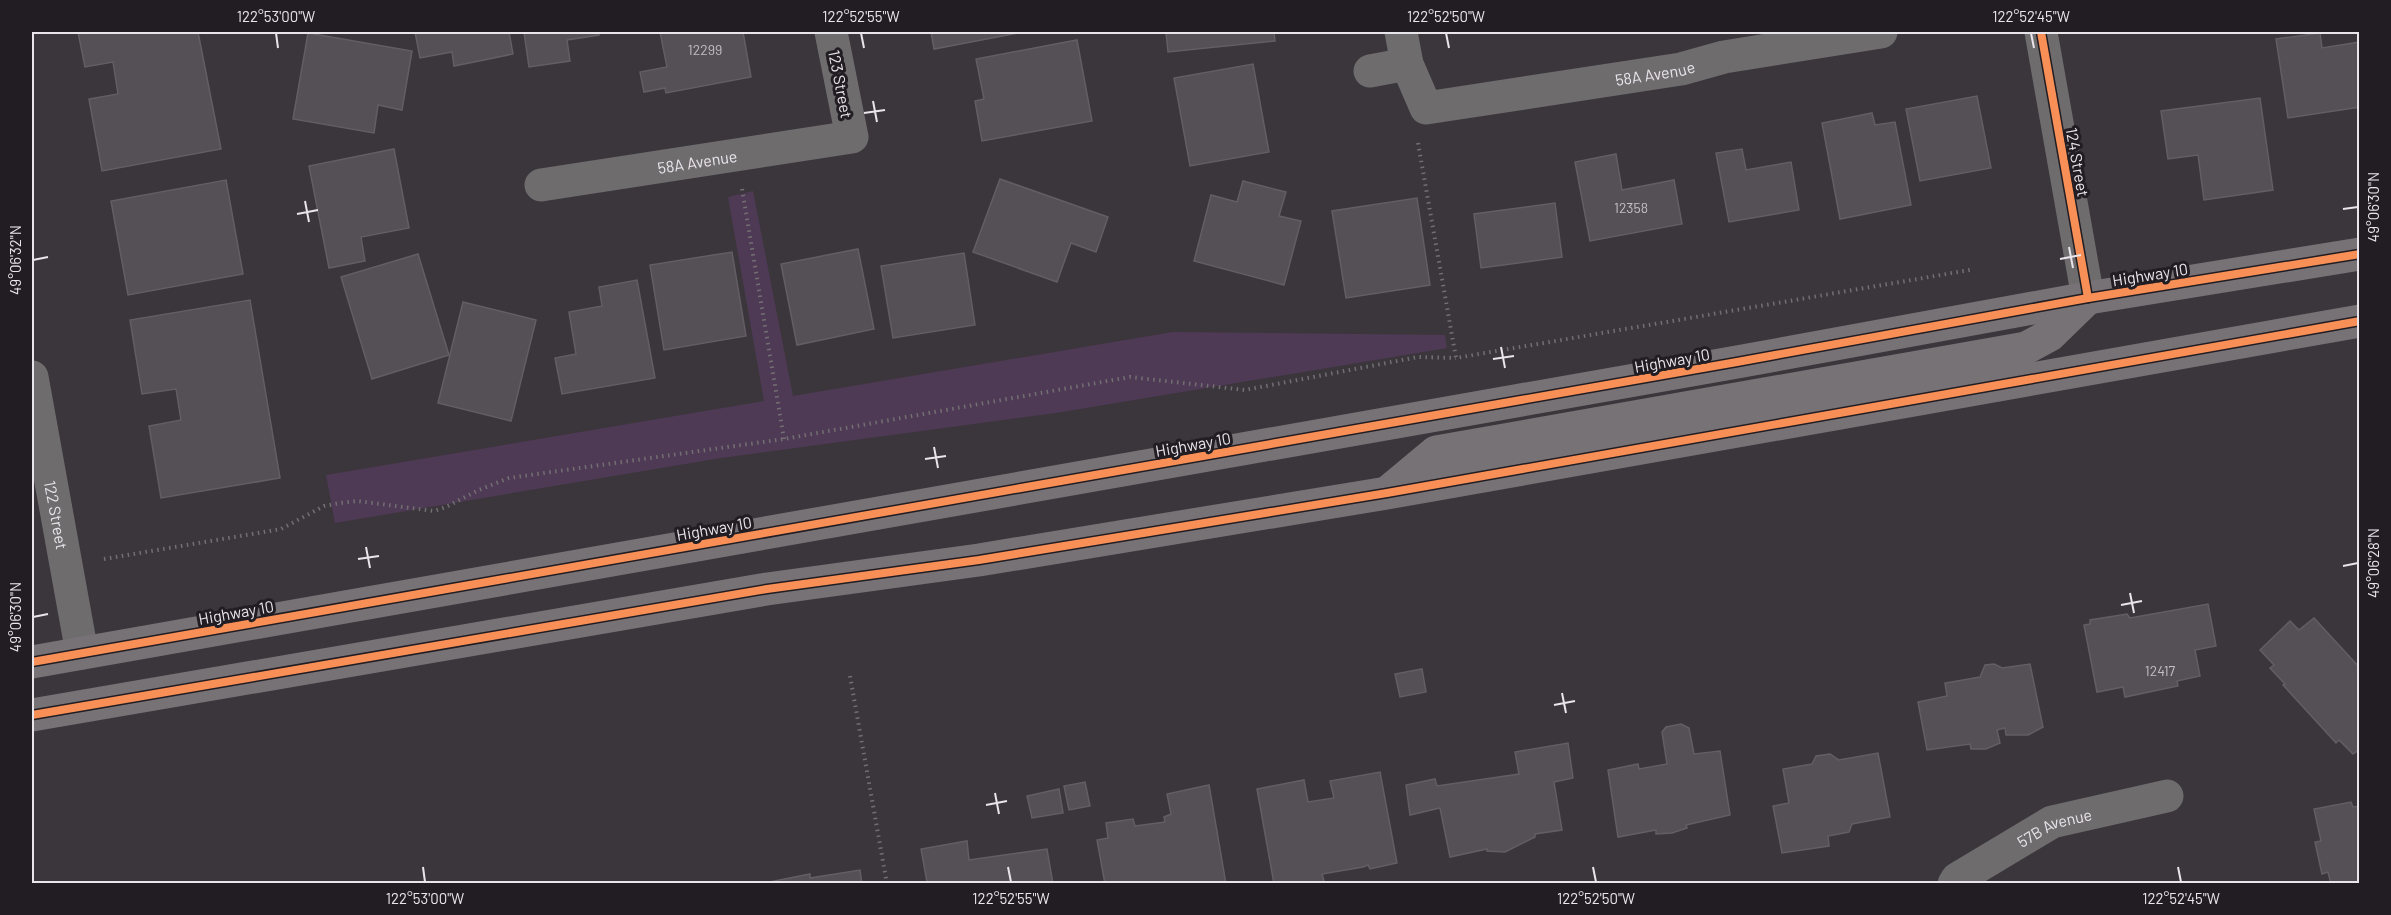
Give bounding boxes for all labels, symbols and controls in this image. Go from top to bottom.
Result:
text: 122°53'00"W [237,7,315,25]
text: 122°52'55"W [822,7,900,25]
text: 122°52'50"W [1407,7,1485,25]
text: 122°52'45"W [1992,7,2070,25]
house number: 12299 [688,41,722,58]
street label: 123 Street [825,48,857,120]
street label: 58A Avenue [1614,56,1697,88]
street label: 124 Street [2063,126,2093,198]
street label: 58A Avenue [656,145,738,176]
text: 49°06'30"N [2364,172,2382,242]
house number: 12358 [1614,199,1648,216]
text: 49°06'32"N [6,225,24,295]
street label: Highway 10 [2111,259,2189,289]
street label: Highway 10 [1633,344,1711,376]
street label: Highway 10 [1154,428,1232,460]
street label: 122 Street [41,479,73,551]
street label: Highway 10 [675,512,753,544]
text: 49°06'28"N [2364,528,2382,598]
text: 49°06'30"N [6,582,24,652]
street label: Highway 10 [197,596,275,628]
house number: 12417 [2145,662,2176,679]
street label: 57B Avenue [2013,804,2093,851]
text: 122°53'00"W [386,889,464,907]
text: 122°52'55"W [972,889,1050,907]
text: 122°52'50"W [1557,889,1635,907]
text: 122°52'45"W [2142,889,2220,907]

